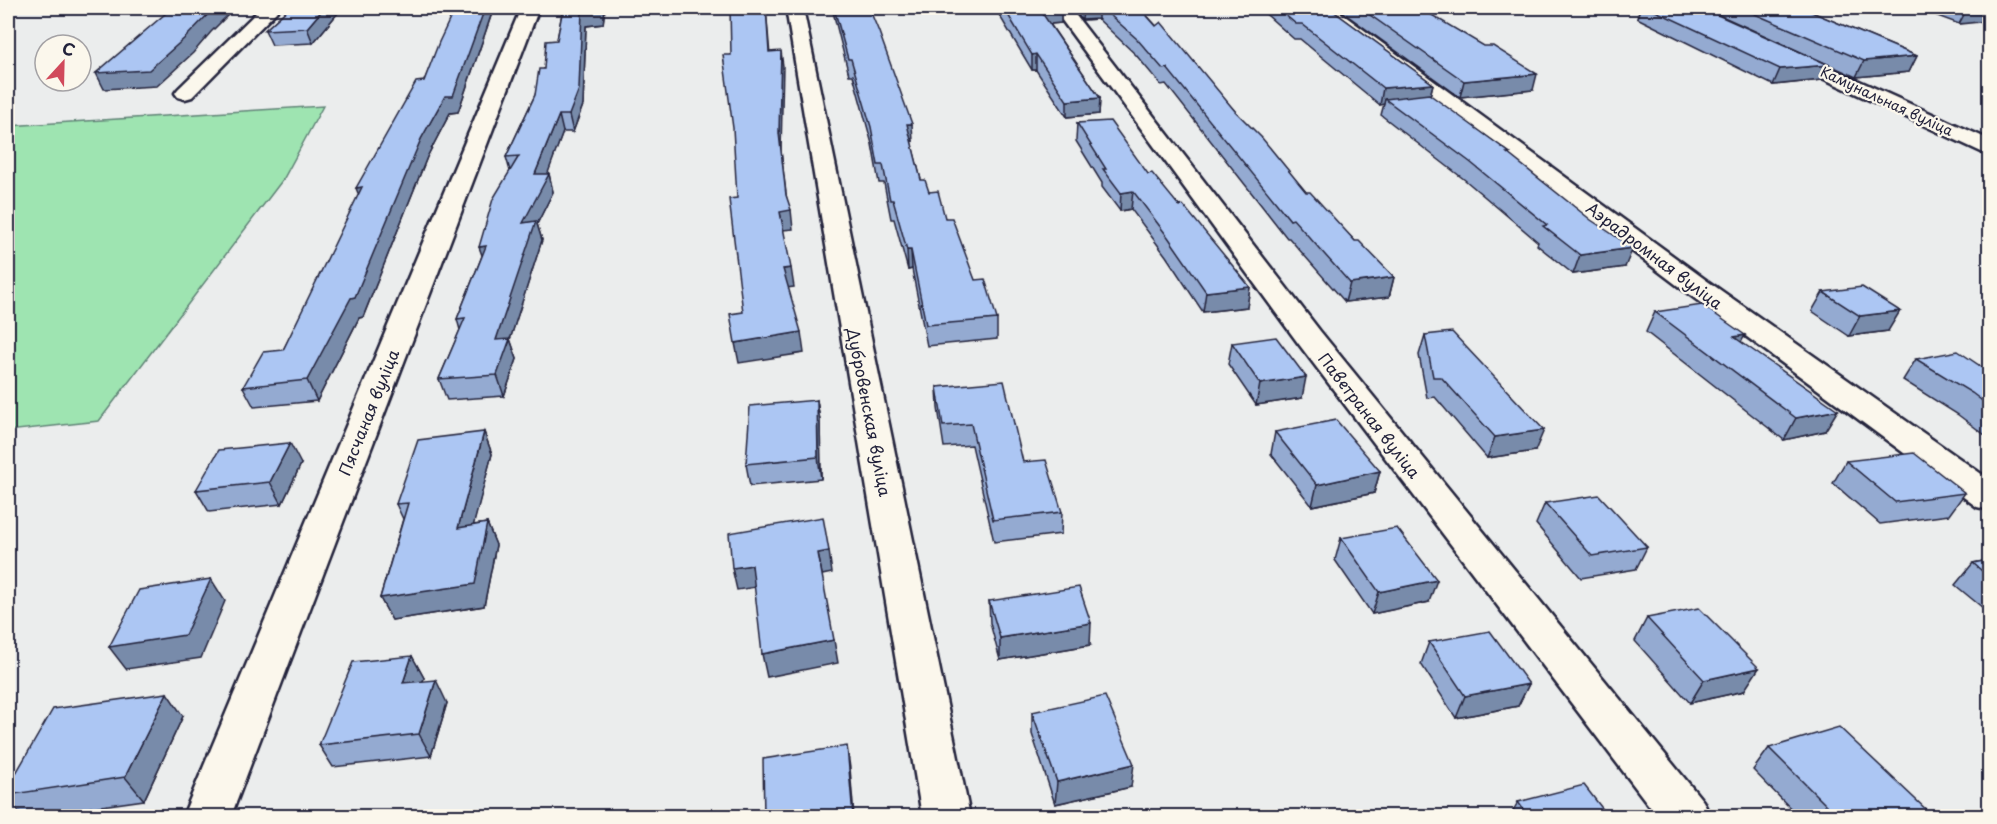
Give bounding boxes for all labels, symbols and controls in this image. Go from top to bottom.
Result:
north arrow [33,33,93,93]
text: С [59,35,79,62]
street label: Камунальная вуліца [1817,61,1957,141]
street label: Аэрадромная вуліца [1582,196,1728,315]
street label: Дубровенская вуліца [842,325,898,498]
street label: Пясчаная вуліца [332,345,404,479]
street label: Паветраная вуліца [1313,347,1427,483]

